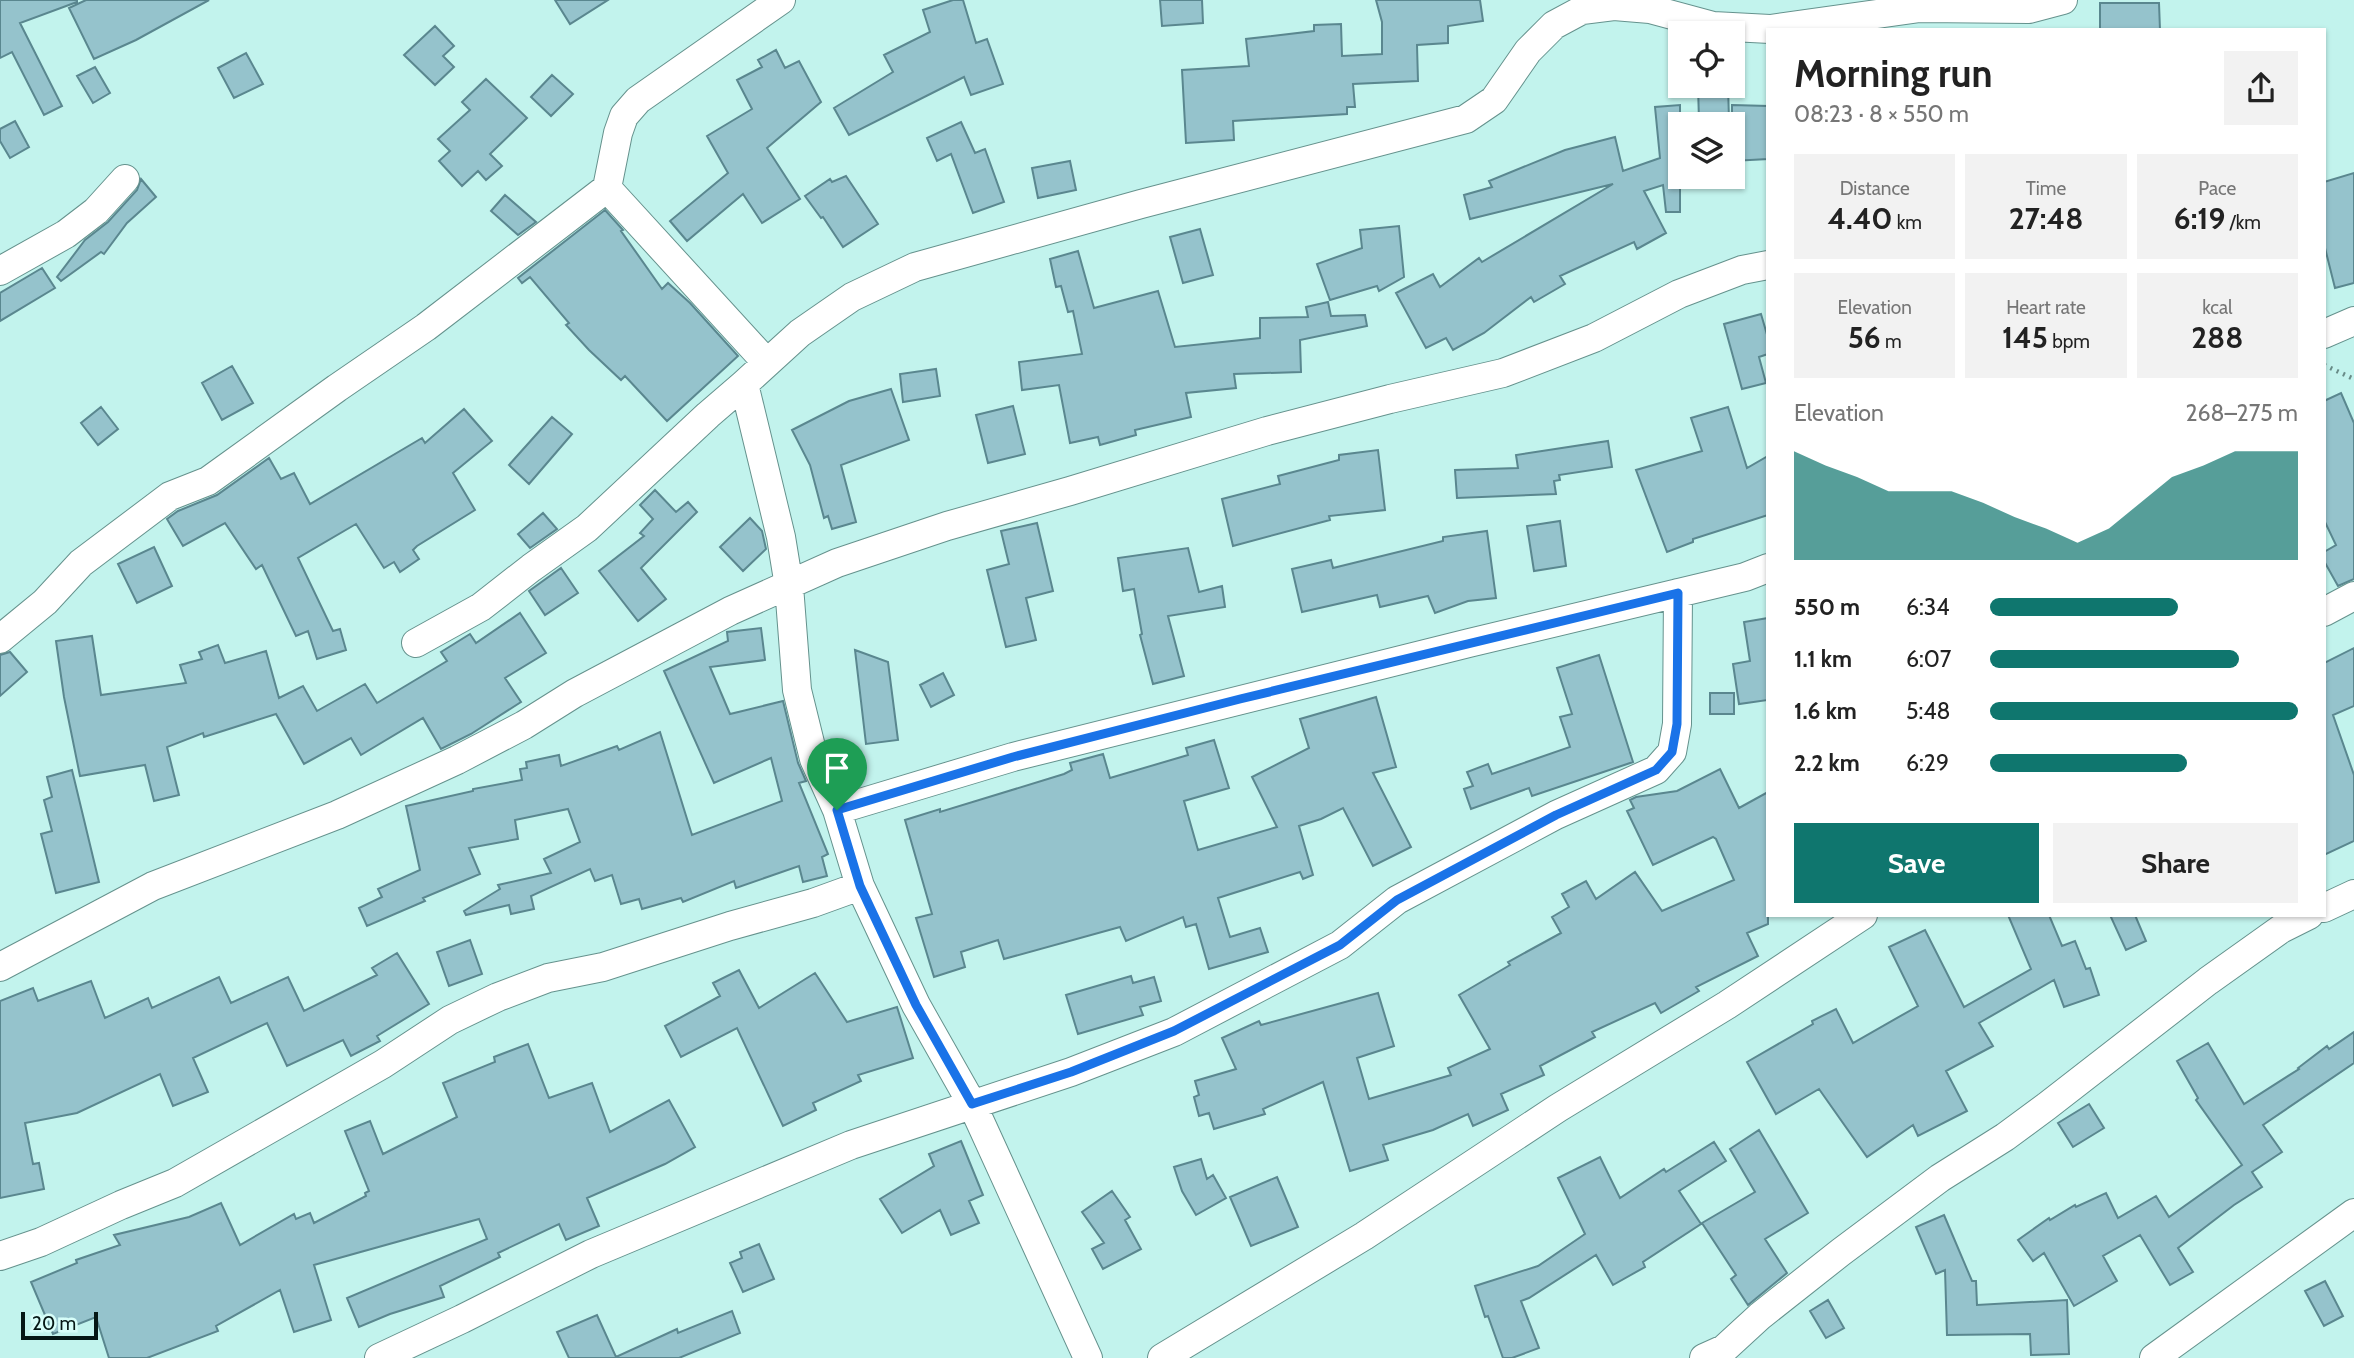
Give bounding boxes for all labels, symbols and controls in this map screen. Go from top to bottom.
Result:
map controls [1668,21,1745,189]
button: locate [1668,21,1745,98]
text: Morning run [1794,50,1993,97]
button: share [2224,51,2298,125]
text: 08:23 · 8 × 550 m [1794,100,1969,128]
button: layers [1668,112,1745,189]
text: Distance [1840,177,1910,200]
text: Time [2026,177,2066,200]
text: Pace [2198,177,2236,200]
text: 4.40 [1827,200,1892,237]
text: 27:48 [2009,200,2083,237]
text: 6:19 [2174,200,2225,237]
text: km [1892,211,1922,234]
text: /km [2225,211,2261,234]
text: Elevation [1838,296,1912,319]
text: Heart rate [2006,296,2086,319]
text: kcal [2202,296,2232,319]
text: 56 [1848,319,1881,356]
text: 145 [2002,319,2048,356]
text: 288 [2191,319,2243,356]
text: m [1881,330,1902,353]
text: bpm [2048,330,2090,353]
text: Elevation [1794,399,1884,427]
text: 268–275 m [2185,399,2298,427]
text: 550 m [1794,593,1860,621]
text: 6:34 [1906,593,1950,621]
text: 1.1 km [1794,645,1852,673]
text: 6:07 [1906,645,1951,673]
text: 1.6 km [1794,697,1857,725]
text: 5:48 [1906,697,1950,725]
pin [807,738,867,810]
icon: arrive [818,749,856,787]
text: 2.2 km [1794,749,1860,777]
text: 6:29 [1906,749,1949,777]
button: Save [1794,823,2039,903]
button: Share [2053,823,2298,903]
scale bar [21,1309,98,1341]
text: 20 m [32,1312,76,1335]

